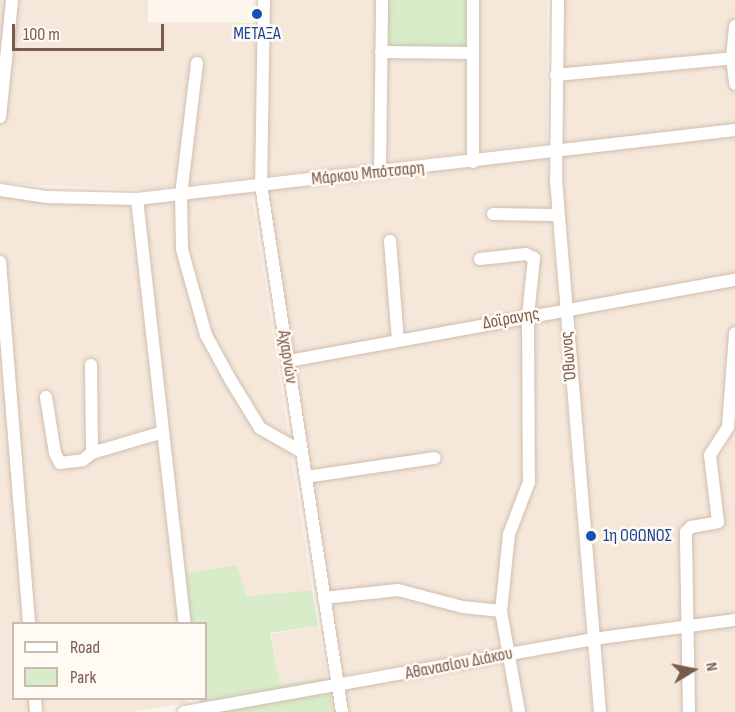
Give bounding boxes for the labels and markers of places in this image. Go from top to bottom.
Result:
marker: ΜΕΤΑΞΑ [250,7,264,21]
place label: ΜΕΤΑΞΑ [233,23,281,45]
place label: 1η ΟΘΩΝΟΣ [603,525,672,547]
marker: 1η ΟΘΩΝΟΣ [584,529,598,543]

